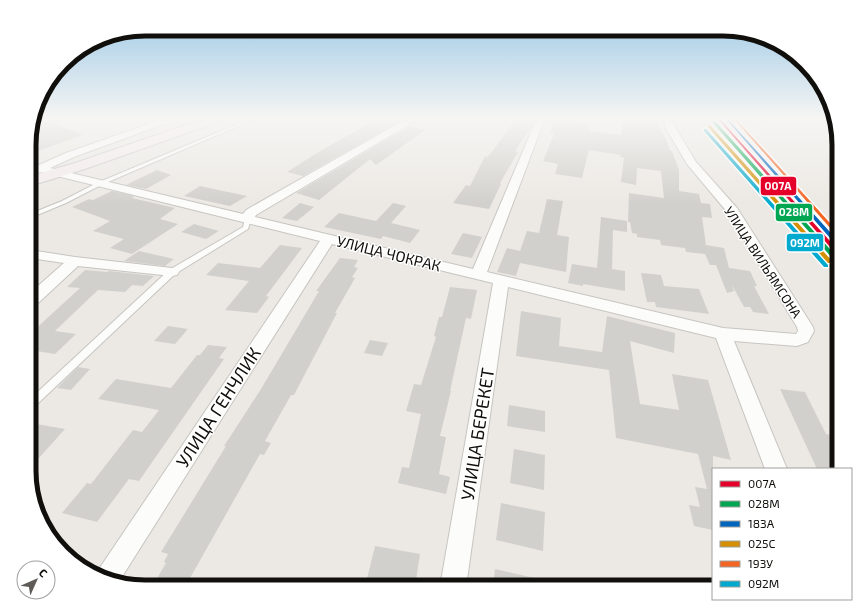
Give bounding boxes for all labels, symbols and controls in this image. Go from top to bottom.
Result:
line badge: 007А [760,176,797,196]
text: 007А [765,179,792,192]
street label: УЛИЦА ВИЛЬЯМСОНА [721,203,805,321]
line badge: 028М [775,203,813,222]
text: 028М [779,205,809,218]
street label: УЛИЦА ЧОКРАК [335,231,443,275]
line badge: 092М [786,233,824,252]
text: 092М [790,236,820,249]
street label: УЛИЦА ГЕНЧЛИК [171,343,265,471]
street label: УЛИЦА БЕРЕКЕТ [456,366,498,502]
legend [712,468,852,600]
text: 007А [748,476,777,490]
text: 028М [748,496,780,510]
text: 183А [748,516,775,530]
text: 025С [748,536,775,550]
text: 193У [748,556,773,570]
north arrow [16,560,56,600]
text: С [37,566,51,580]
text: 092М [748,576,779,590]

